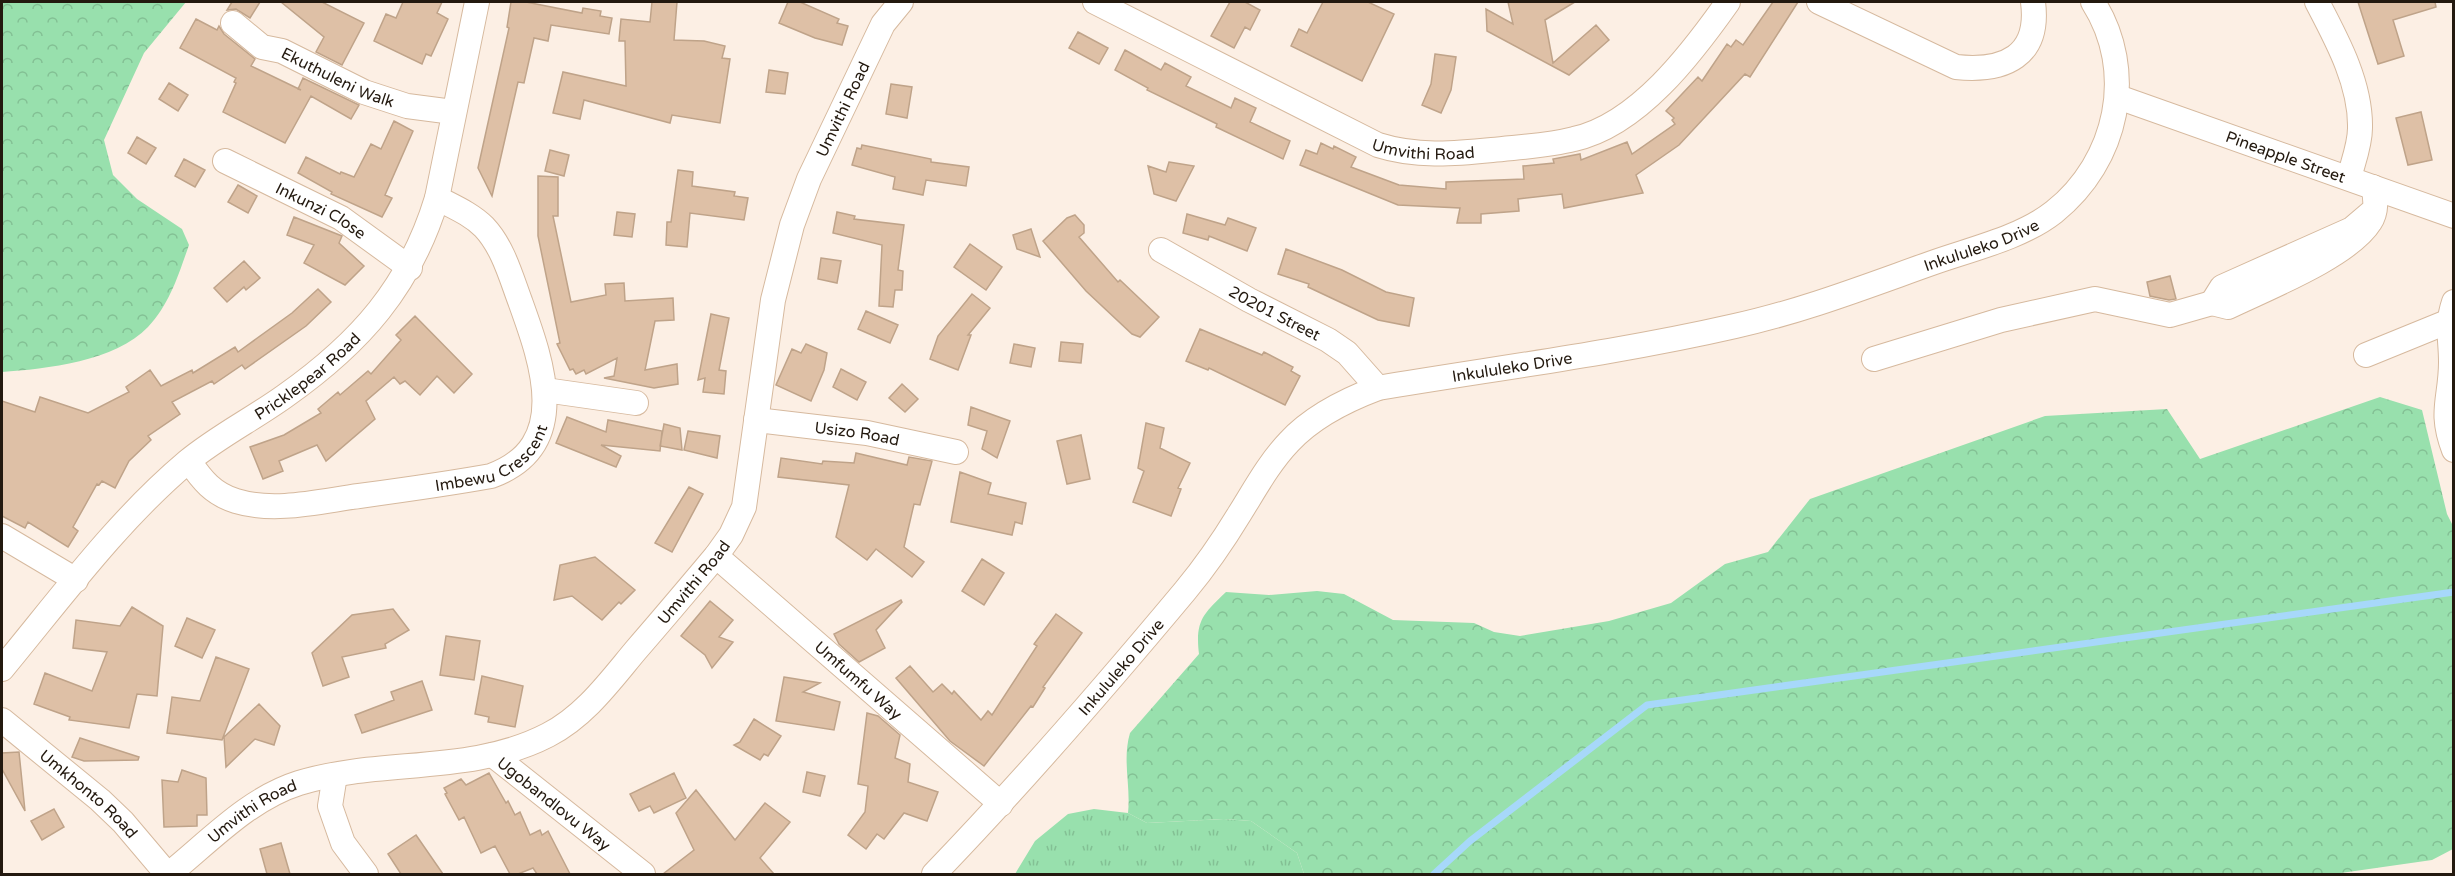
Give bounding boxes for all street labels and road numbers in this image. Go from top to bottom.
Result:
street label: Ekuthuleni Walk [278,43,397,112]
street label: Umvithi Road [812,59,875,160]
street label: Pineapple Street [2223,127,2348,188]
street label: Umvithi Road [1369,135,1475,165]
street label: Inkunzi Close [272,178,370,244]
street label: Inkululeko Drive [1921,215,2043,276]
street label: 20201 Street [1225,282,1323,345]
street label: Pricklepear Road [251,329,365,425]
street label: Inkululeko Drive [1451,348,1574,387]
street label: Usizo Road [813,418,901,451]
street label: Imbewu Crescent [434,422,552,496]
street label: Umvithi Road [654,537,735,629]
street label: Inkululeko Drive [1074,615,1169,720]
street label: Umfumfu Way [810,637,906,725]
street label: Umkhonto Road [35,746,141,843]
street label: Ugobandlovu Way [493,753,615,856]
street label: Umvithi Road [204,775,300,848]

